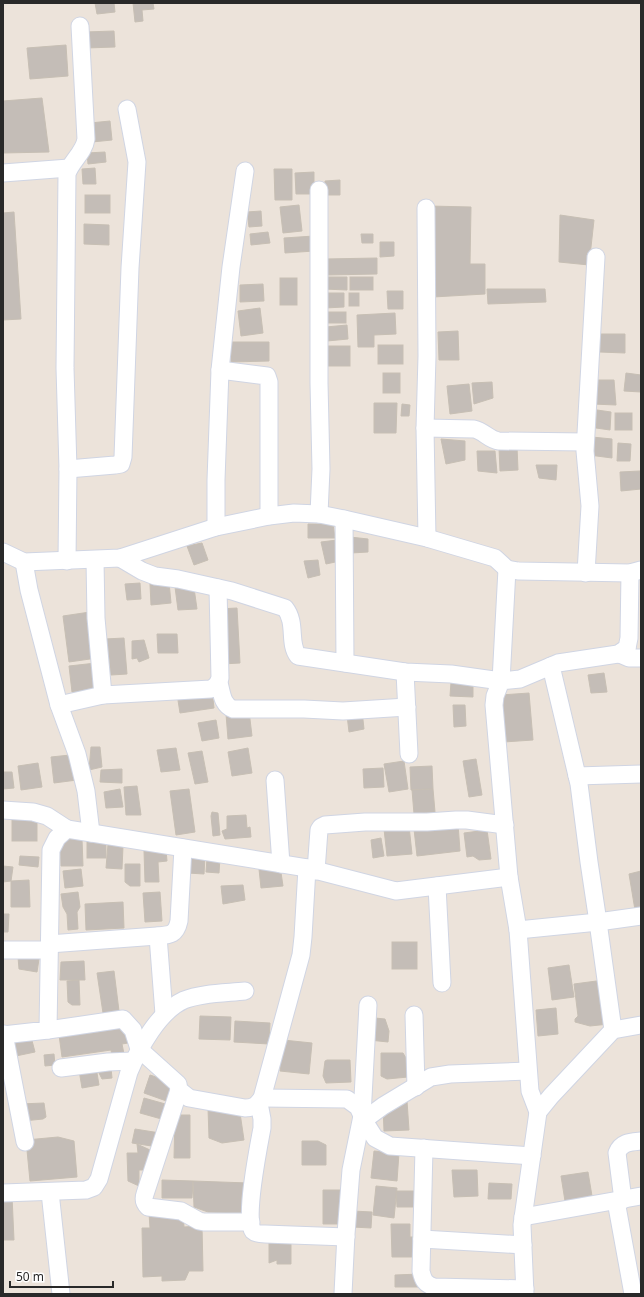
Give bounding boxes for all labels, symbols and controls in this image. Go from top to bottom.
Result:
scale bar [10,1263,113,1289]
text: 50 m [16,1268,44,1285]

